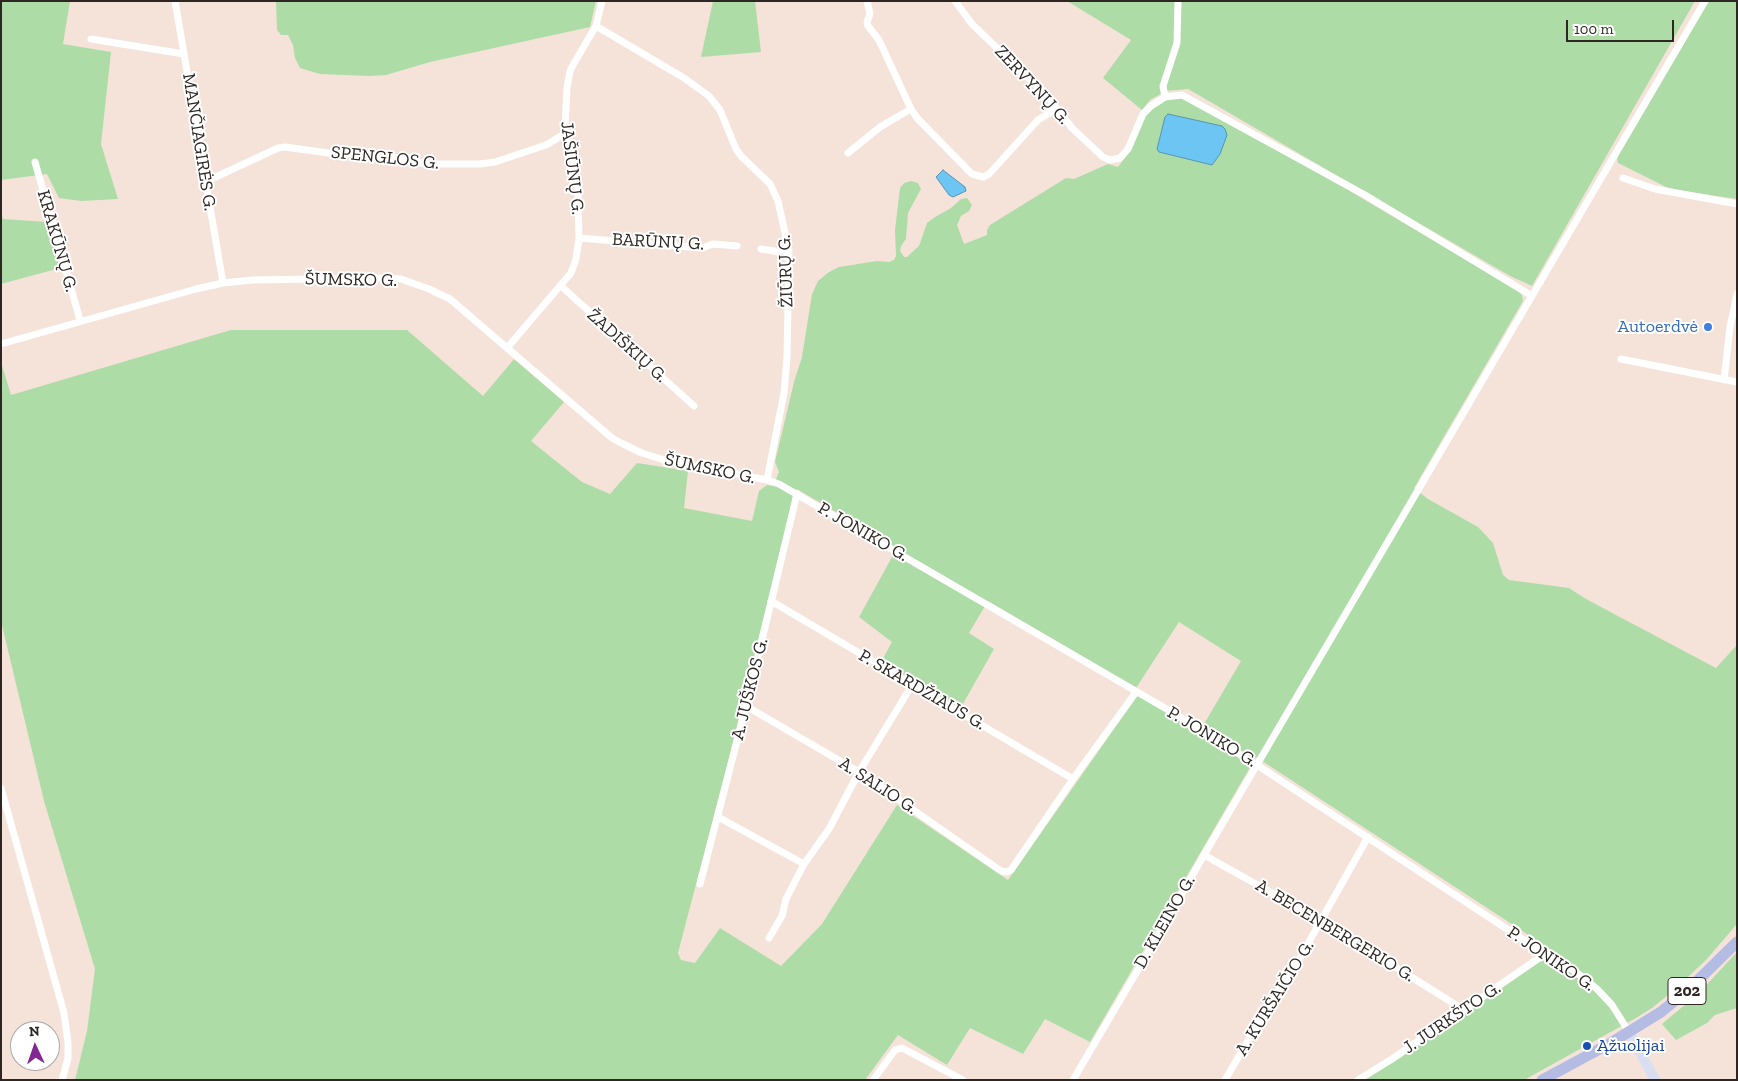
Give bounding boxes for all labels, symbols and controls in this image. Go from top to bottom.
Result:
scale bar [1568,10,1676,42]
text: 100 m [1574,20,1613,38]
street label: ZERVYNŲ G. [990,41,1074,129]
street label: MANČIAGIRĖS G. [177,72,221,212]
street label: JAŠIŪNŲ G. [556,120,588,216]
street label: SPENGLOS G. [330,142,440,174]
street label: KRAKŪNŲ G. [32,188,82,294]
street label: BARŪNŲ G. [611,229,705,255]
street label: ŽIŪRŲ G. [774,234,798,308]
street label: ŠUMSKO G. [305,268,397,292]
street label: ŽADIŠKIŲ G. [583,304,671,388]
place label: Autoerdvė [1618,316,1698,338]
marker: Autoerdvė [1702,321,1714,333]
street label: ŠUMSKO G. [663,449,757,489]
street label: P. JONIKO G. [814,497,912,567]
street label: A. JUŠKOS G. [727,636,773,742]
street label: P. SKARDŽIAUS G. [855,645,989,735]
street label: P. JONIKO G. [1163,702,1261,772]
street label: A. SALIO G. [835,753,921,819]
street label: D. KLEINO G. [1130,872,1200,972]
street label: A. BECENBERGERIO G. [1251,875,1419,987]
street label: P. JONIKO G. [1503,922,1599,996]
street label: A. KURŠAIČIO G. [1231,936,1319,1060]
street label: J. JURKŠTO G. [1399,977,1505,1059]
road number: 202 [1668,978,1706,1004]
north arrow [10,1021,60,1071]
text: N [28,1023,40,1040]
place label: Ąžuolijai [1597,1035,1664,1057]
marker: Ąžuolijai [1581,1040,1593,1052]

